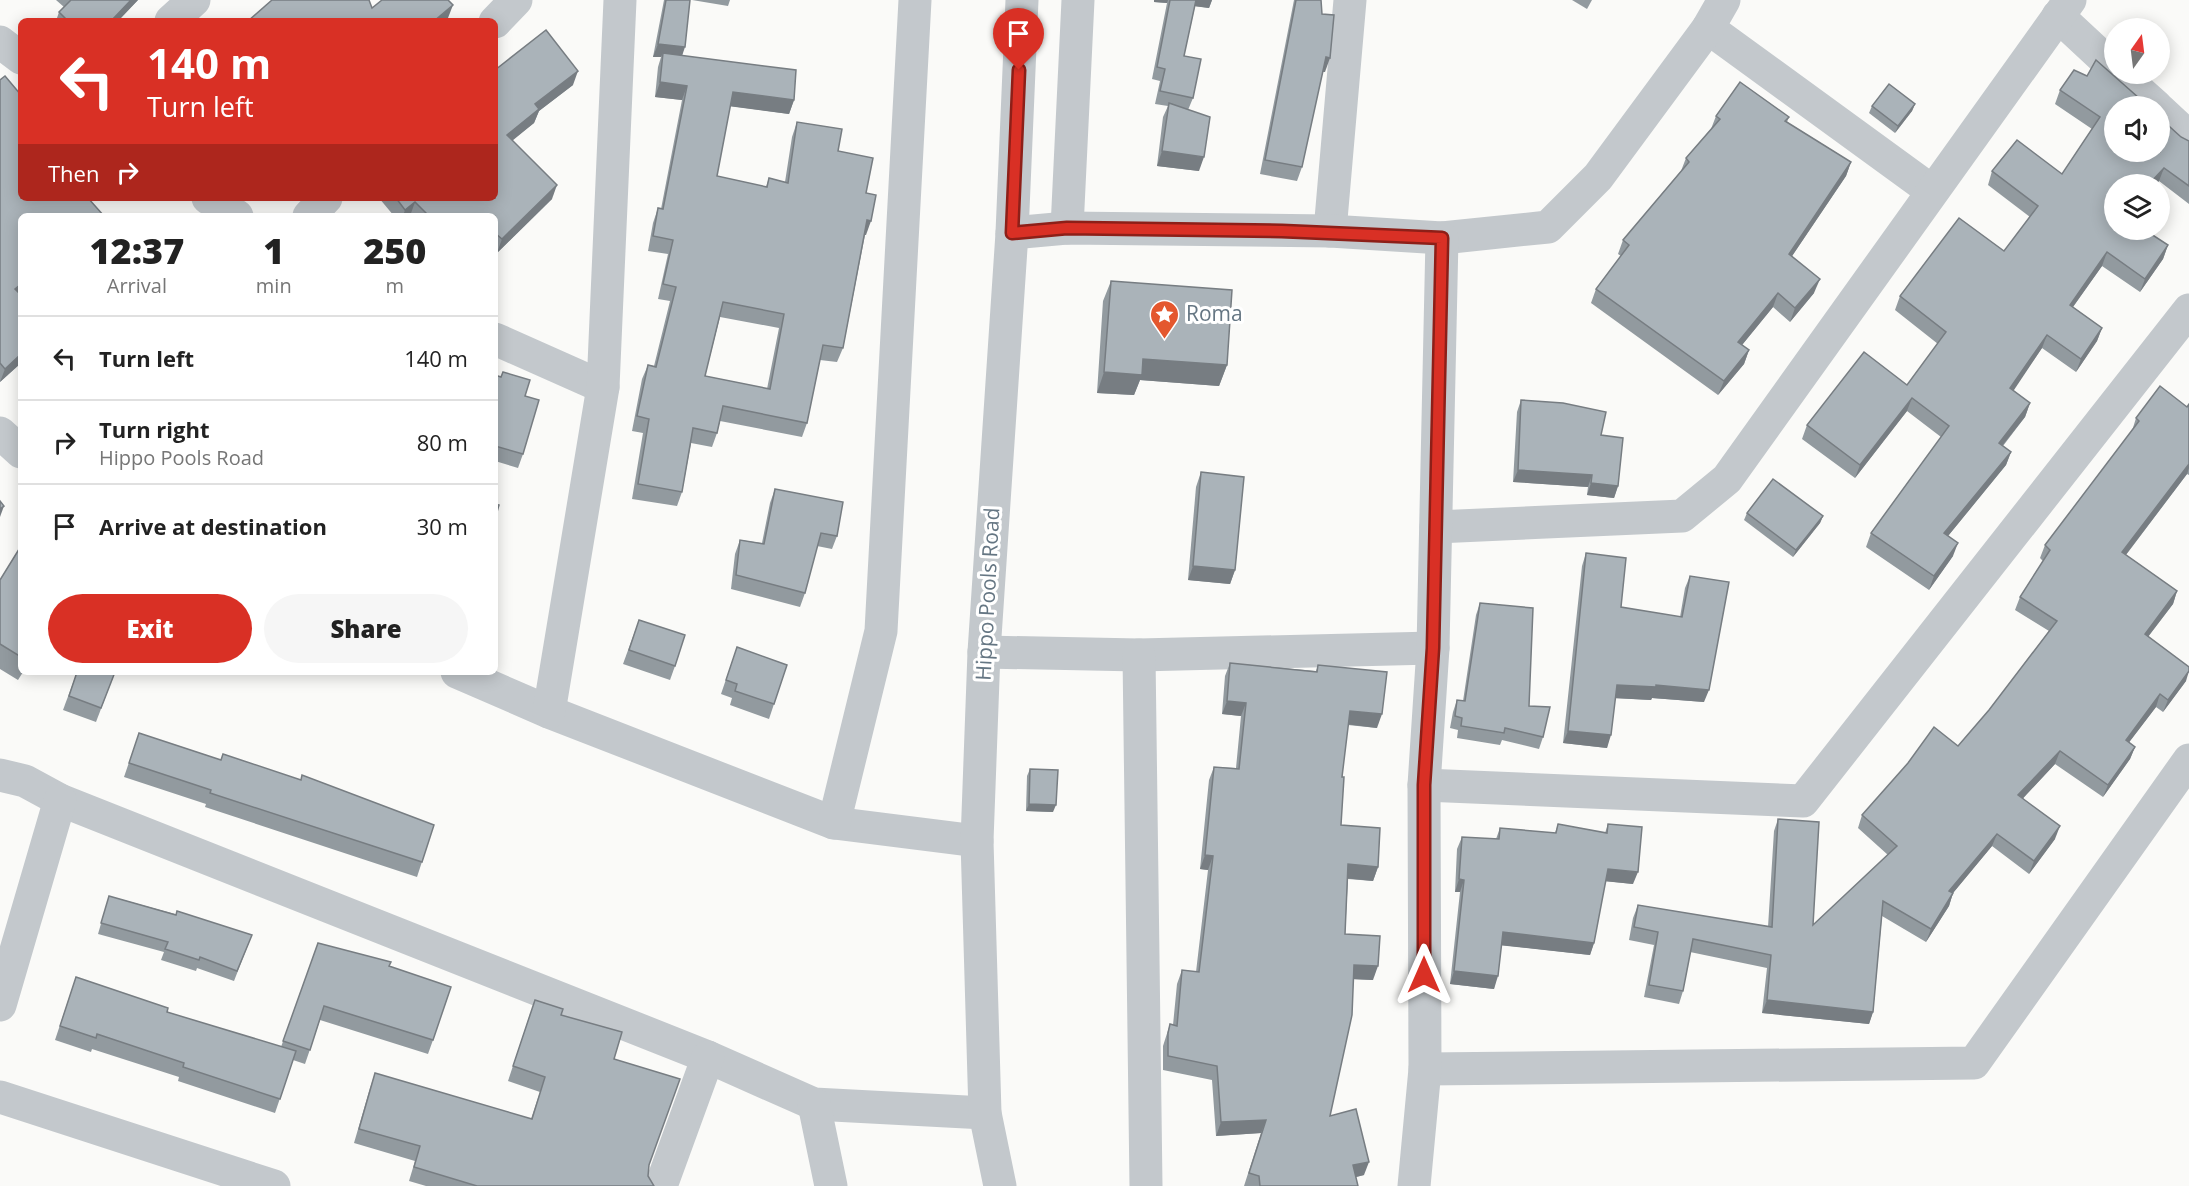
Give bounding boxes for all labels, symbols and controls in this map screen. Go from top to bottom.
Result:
pin [993,8,1044,70]
icon: arrive [1002,17,1035,50]
north arrow [2104,18,2170,84]
map controls [2104,18,2170,240]
text: 140 m [147,34,271,91]
icon: left [48,42,126,120]
text: Turn left [147,88,254,125]
button: sound [2104,96,2170,162]
icon: right [111,156,144,189]
text: Then [48,158,99,188]
button: layers [2104,174,2170,240]
text: 12:37 [90,226,184,275]
text: 1 [263,226,284,275]
text: 250 [363,226,426,275]
text: Arrival [107,272,167,299]
text: min [256,272,292,299]
text: m [386,272,404,299]
place icon: Roma [1149,298,1181,340]
place label: Roma [1186,299,1243,327]
icon: left [48,342,81,375]
text: Turn left [99,343,194,373]
text: 140 m [404,343,468,373]
text: Turn right [99,414,210,444]
icon: right [48,426,81,459]
text: 80 m [417,427,468,457]
text: Hippo Pools Road [99,444,264,471]
street label: Hippo Pools Road [968,507,1006,681]
icon: arrive [48,510,81,543]
text: Arrive at destination [99,511,327,541]
text: 30 m [417,511,468,541]
button: Exit [48,594,252,663]
button: Share [264,594,468,663]
position arrow [1392,943,1456,1007]

